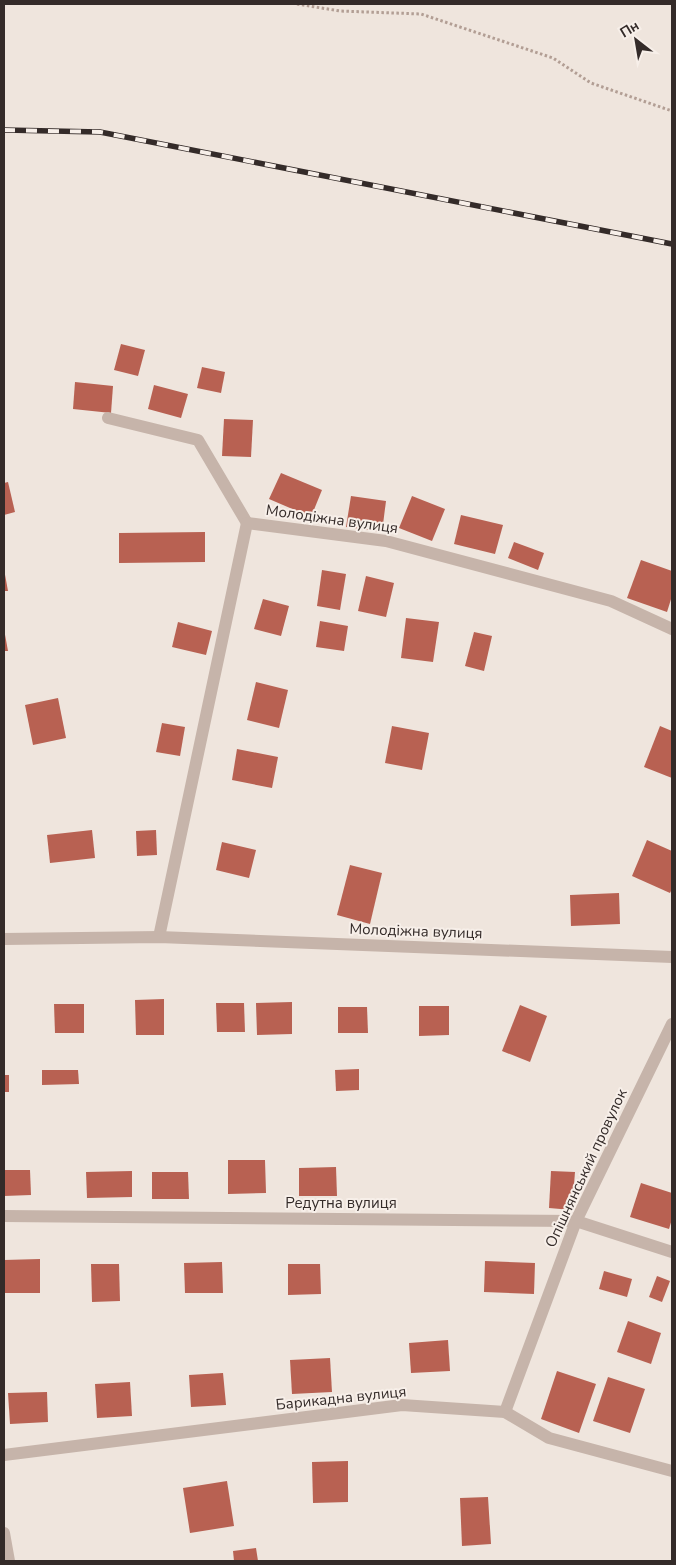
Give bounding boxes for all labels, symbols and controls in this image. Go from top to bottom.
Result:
north arrow [611,15,661,65]
text: Пн [616,16,643,42]
street label: Молодіжна вулиця [265,500,399,538]
street label: Молодіжна вулиця [349,919,483,943]
street label: Опішнянський провулок [540,1085,632,1251]
street label: Редутна вулиця [285,1193,397,1213]
street label: Барикадна вулиця [275,1381,407,1415]

